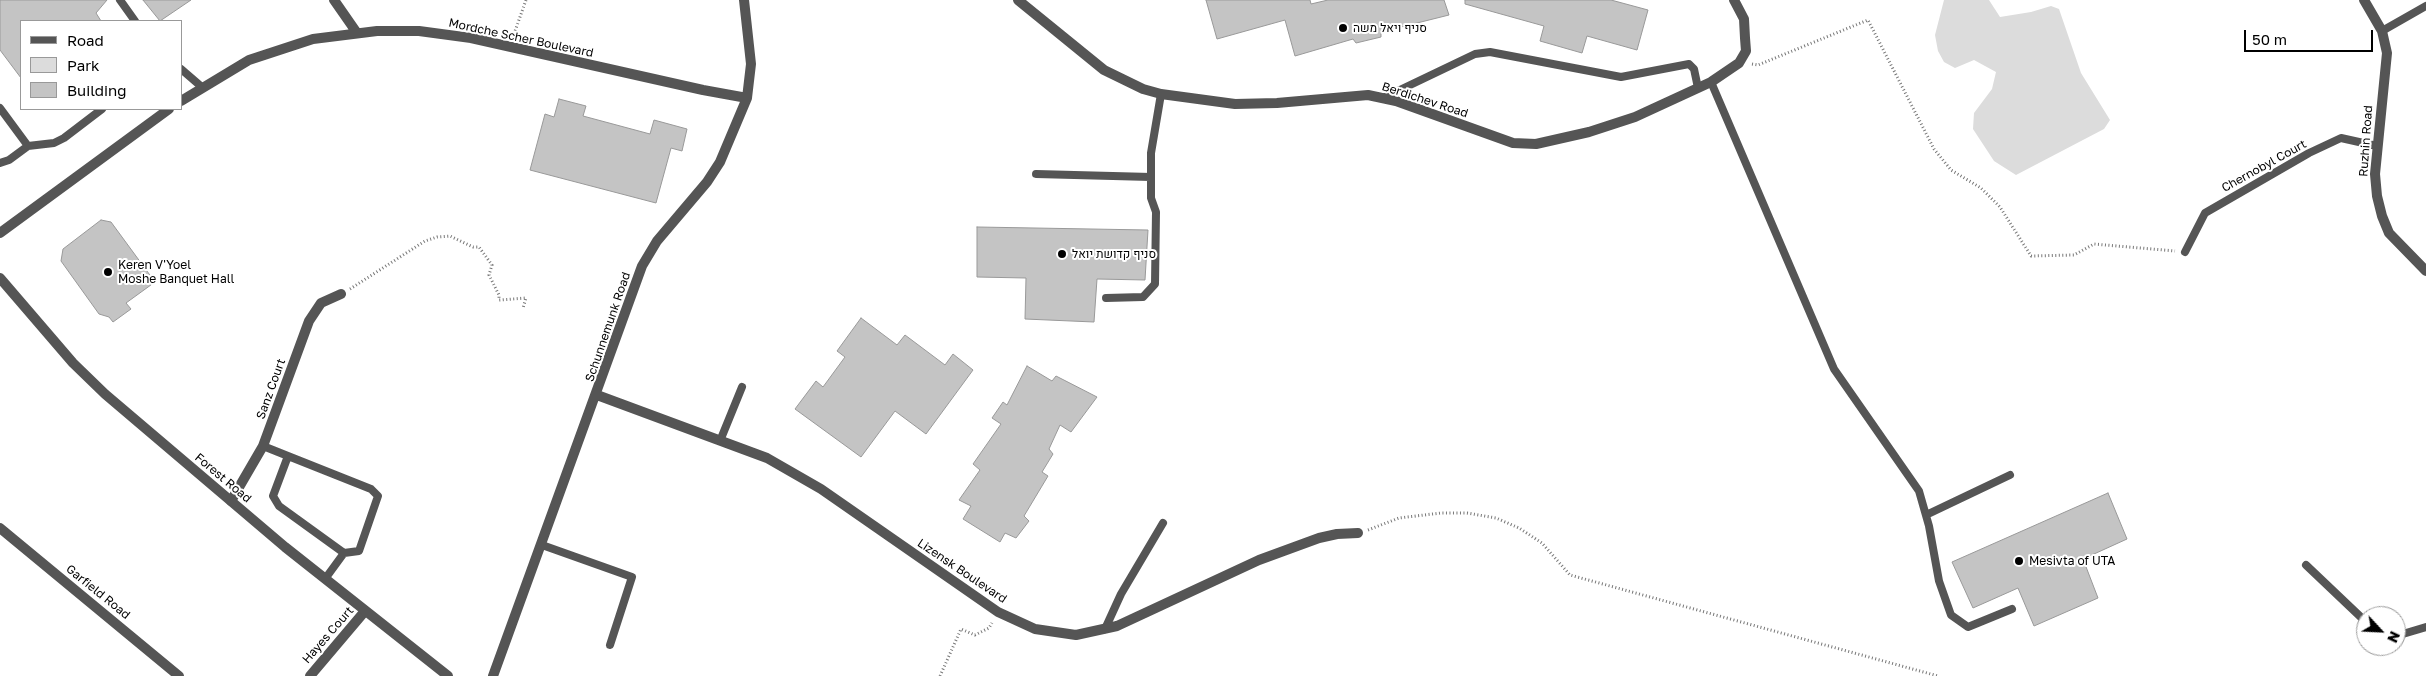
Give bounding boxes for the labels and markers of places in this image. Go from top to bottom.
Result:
place label: סניף ויאל משה [1353,21,1427,35]
marker: סניף ויאל משה [1337,22,1349,34]
place label: סניף קדושת יואל [1072,247,1156,261]
marker: סניף קדושת יואל [1056,248,1068,260]
place label: Keren V'Yoel Moshe Banquet Hall [118,258,234,286]
marker: Keren V'Yoel Moshe Banquet Hall [102,266,114,278]
place label: Mesivta of UTA [2029,554,2115,568]
marker: Mesivta of UTA [2013,555,2025,567]

